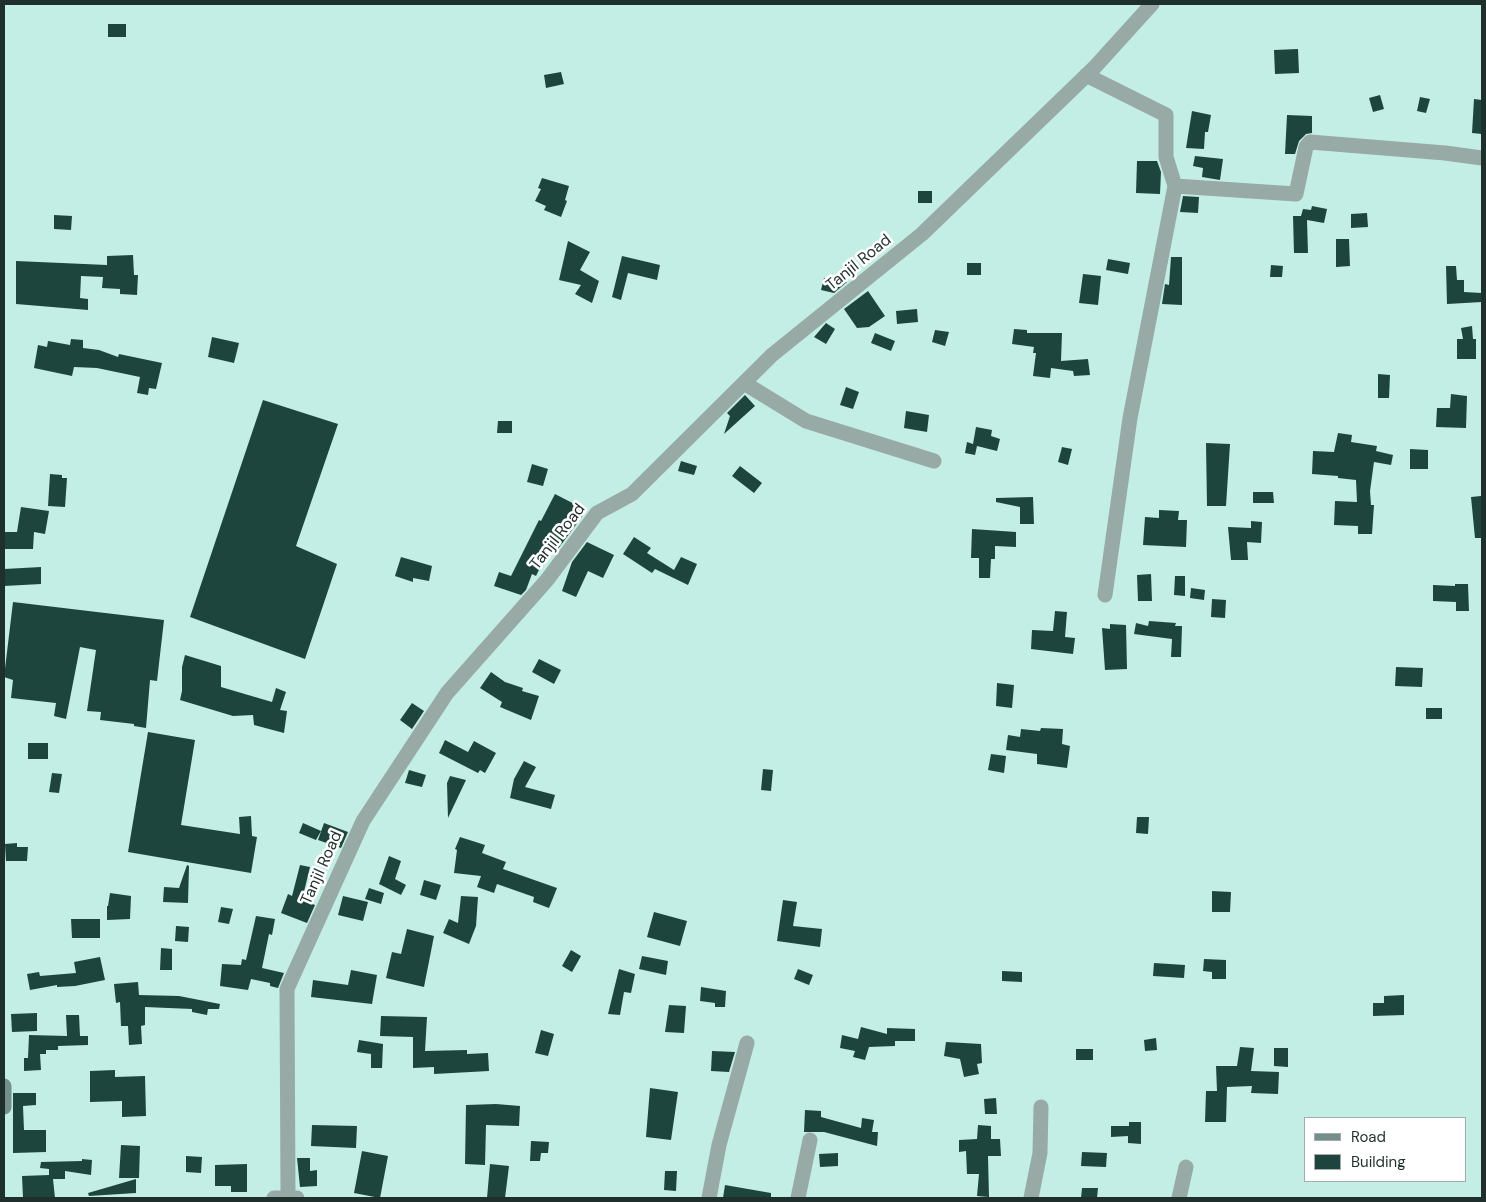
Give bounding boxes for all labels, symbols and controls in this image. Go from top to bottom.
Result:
street label: Tanjil Road [822,231,896,295]
street label: Tanjil Road [526,500,590,574]
street label: Tanjil Road [297,828,347,908]
legend [1304,1117,1466,1182]
text: Road [1351,1127,1386,1147]
text: Building [1351,1152,1406,1172]

